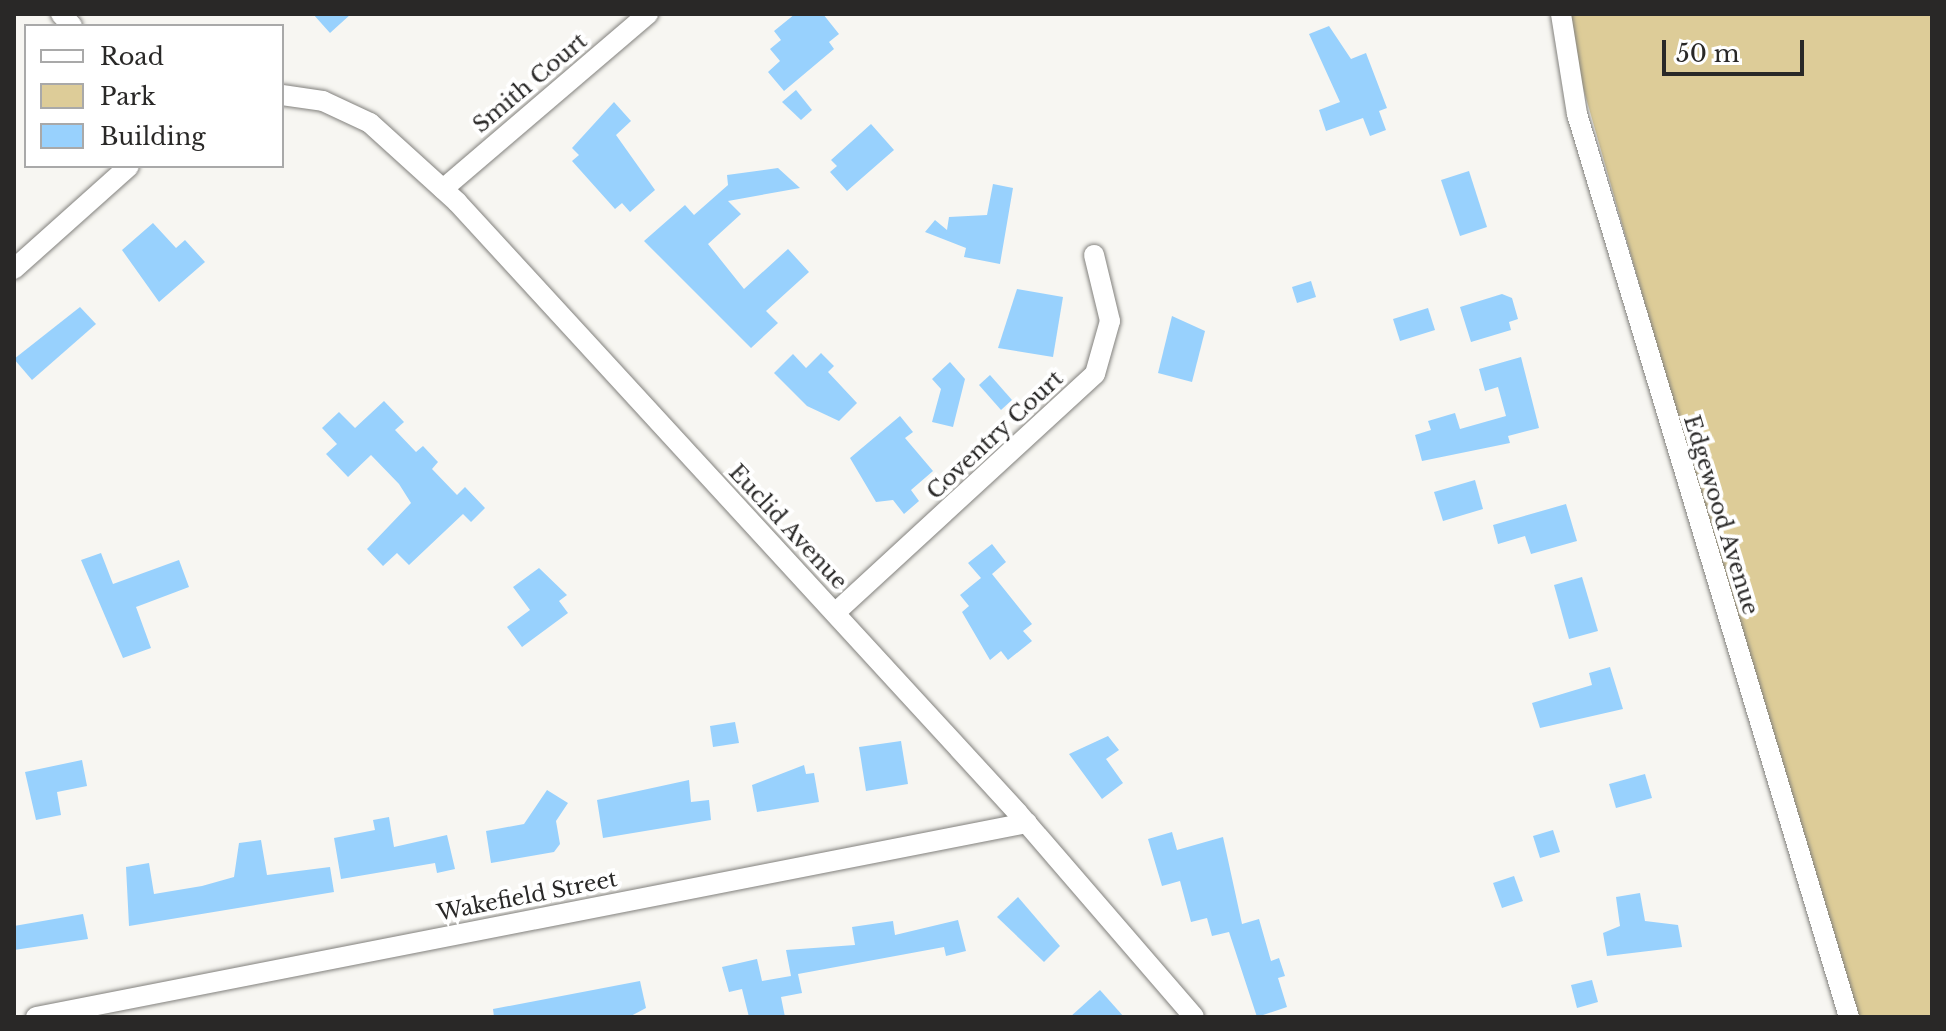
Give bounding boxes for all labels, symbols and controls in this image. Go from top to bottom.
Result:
legend [24,24,284,168]
scale bar [1666,24,1808,74]
street label: Smith Court [468,28,592,138]
text: 50 m [1676,39,1739,68]
text: Road [100,42,164,71]
text: Park [100,82,156,111]
text: Building [100,122,206,151]
street label: Coventry Court [921,365,1069,505]
street label: Edgewood Avenue [1678,412,1764,618]
street label: Euclid Avenue [723,459,853,595]
street label: Wakefield Street [435,866,619,926]

